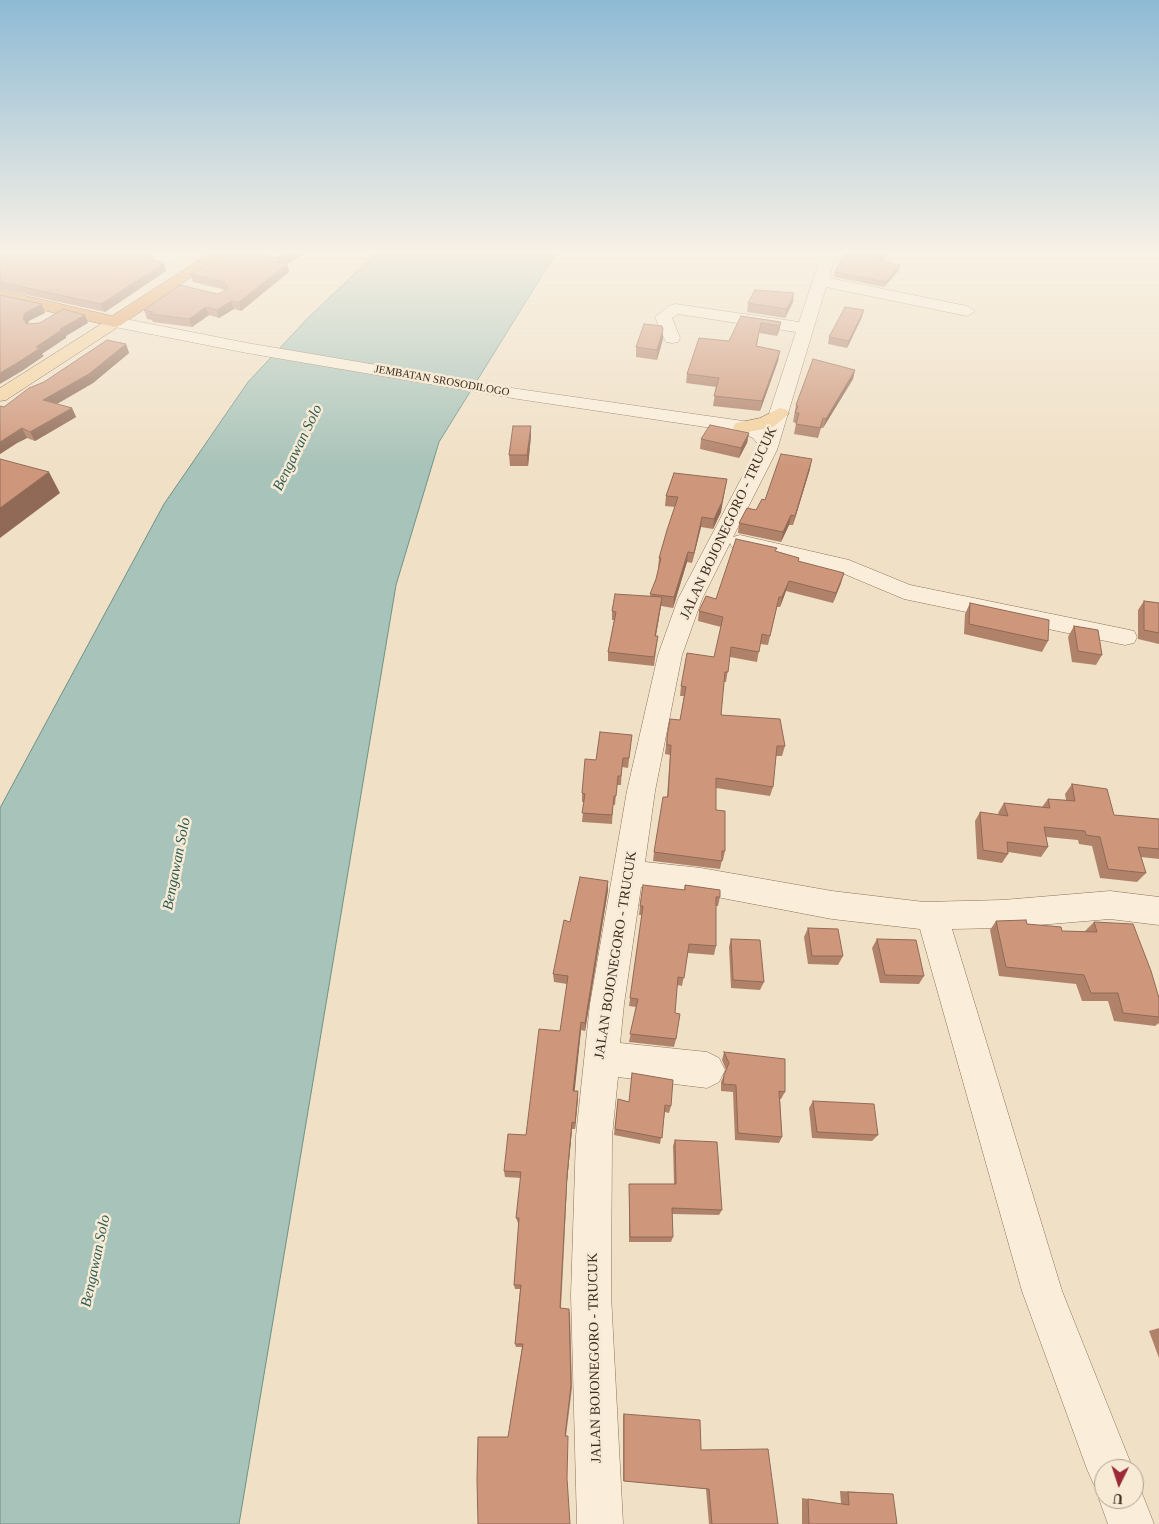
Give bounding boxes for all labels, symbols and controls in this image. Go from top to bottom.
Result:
street label: JEMBATAN SROSODILOGO [373,363,511,399]
water label: Bengawan Solo [269,402,327,494]
street label: JALAN BOJONEGORO - TRUCUK [677,424,781,622]
water label: Bengawan Solo [159,816,195,912]
street label: JALAN BOJONEGORO - TRUCUK [591,850,641,1060]
water label: Bengawan Solo [77,1213,115,1309]
street label: JALAN BOJONEGORO - TRUCUK [585,1253,605,1463]
north arrow [1094,1459,1144,1509]
text: U [1112,1491,1124,1506]

